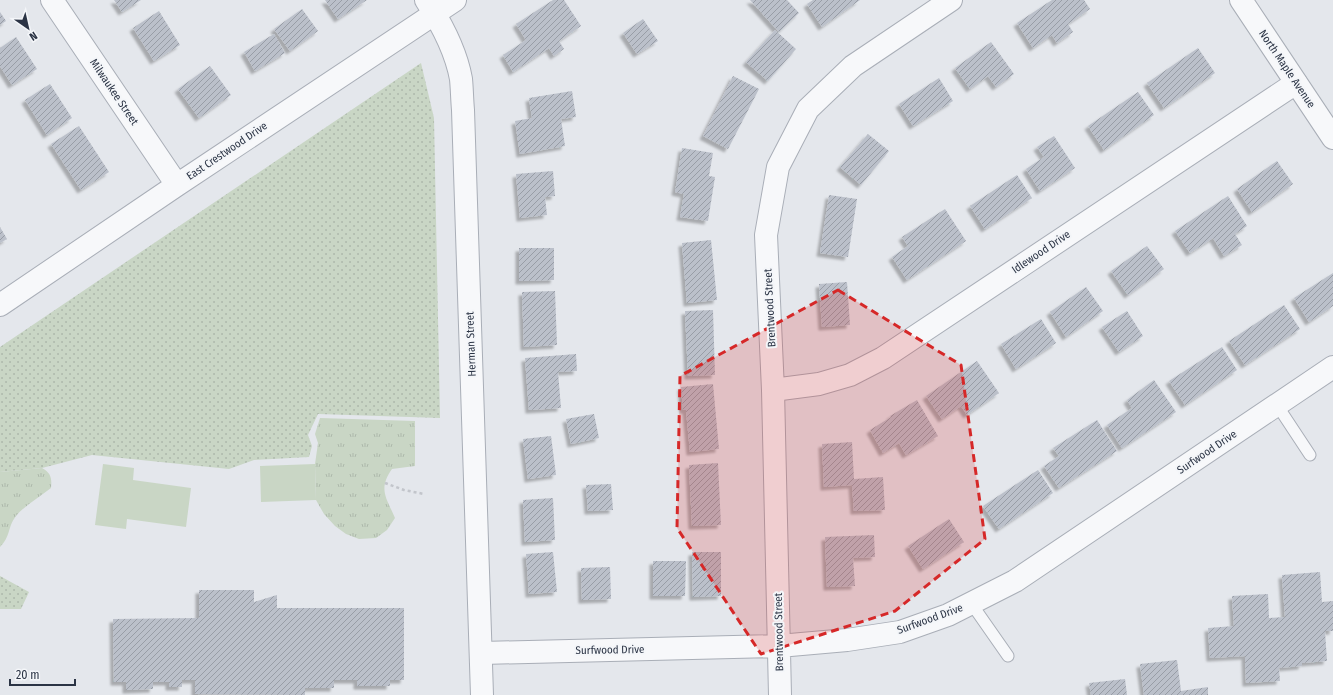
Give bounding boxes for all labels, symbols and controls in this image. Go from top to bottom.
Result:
north arrow [8,8,48,48]
street label: North Maple Avenue [1256,28,1318,110]
text: N [27,29,40,43]
street label: Milwaukee Street [87,56,141,128]
street label: East Crestwood Drive [184,119,270,183]
street label: Idlewood Drive [1009,228,1073,276]
street label: Brentwood Street [761,268,779,348]
street label: Herman Street [463,311,479,377]
street label: Surfwood Drive [1175,427,1239,477]
street label: Brentwood Street [772,592,786,671]
street label: Surfwood Drive [895,601,965,637]
street label: Surfwood Drive [575,643,645,657]
scale bar [10,661,75,687]
text: 20 m [16,668,40,682]

